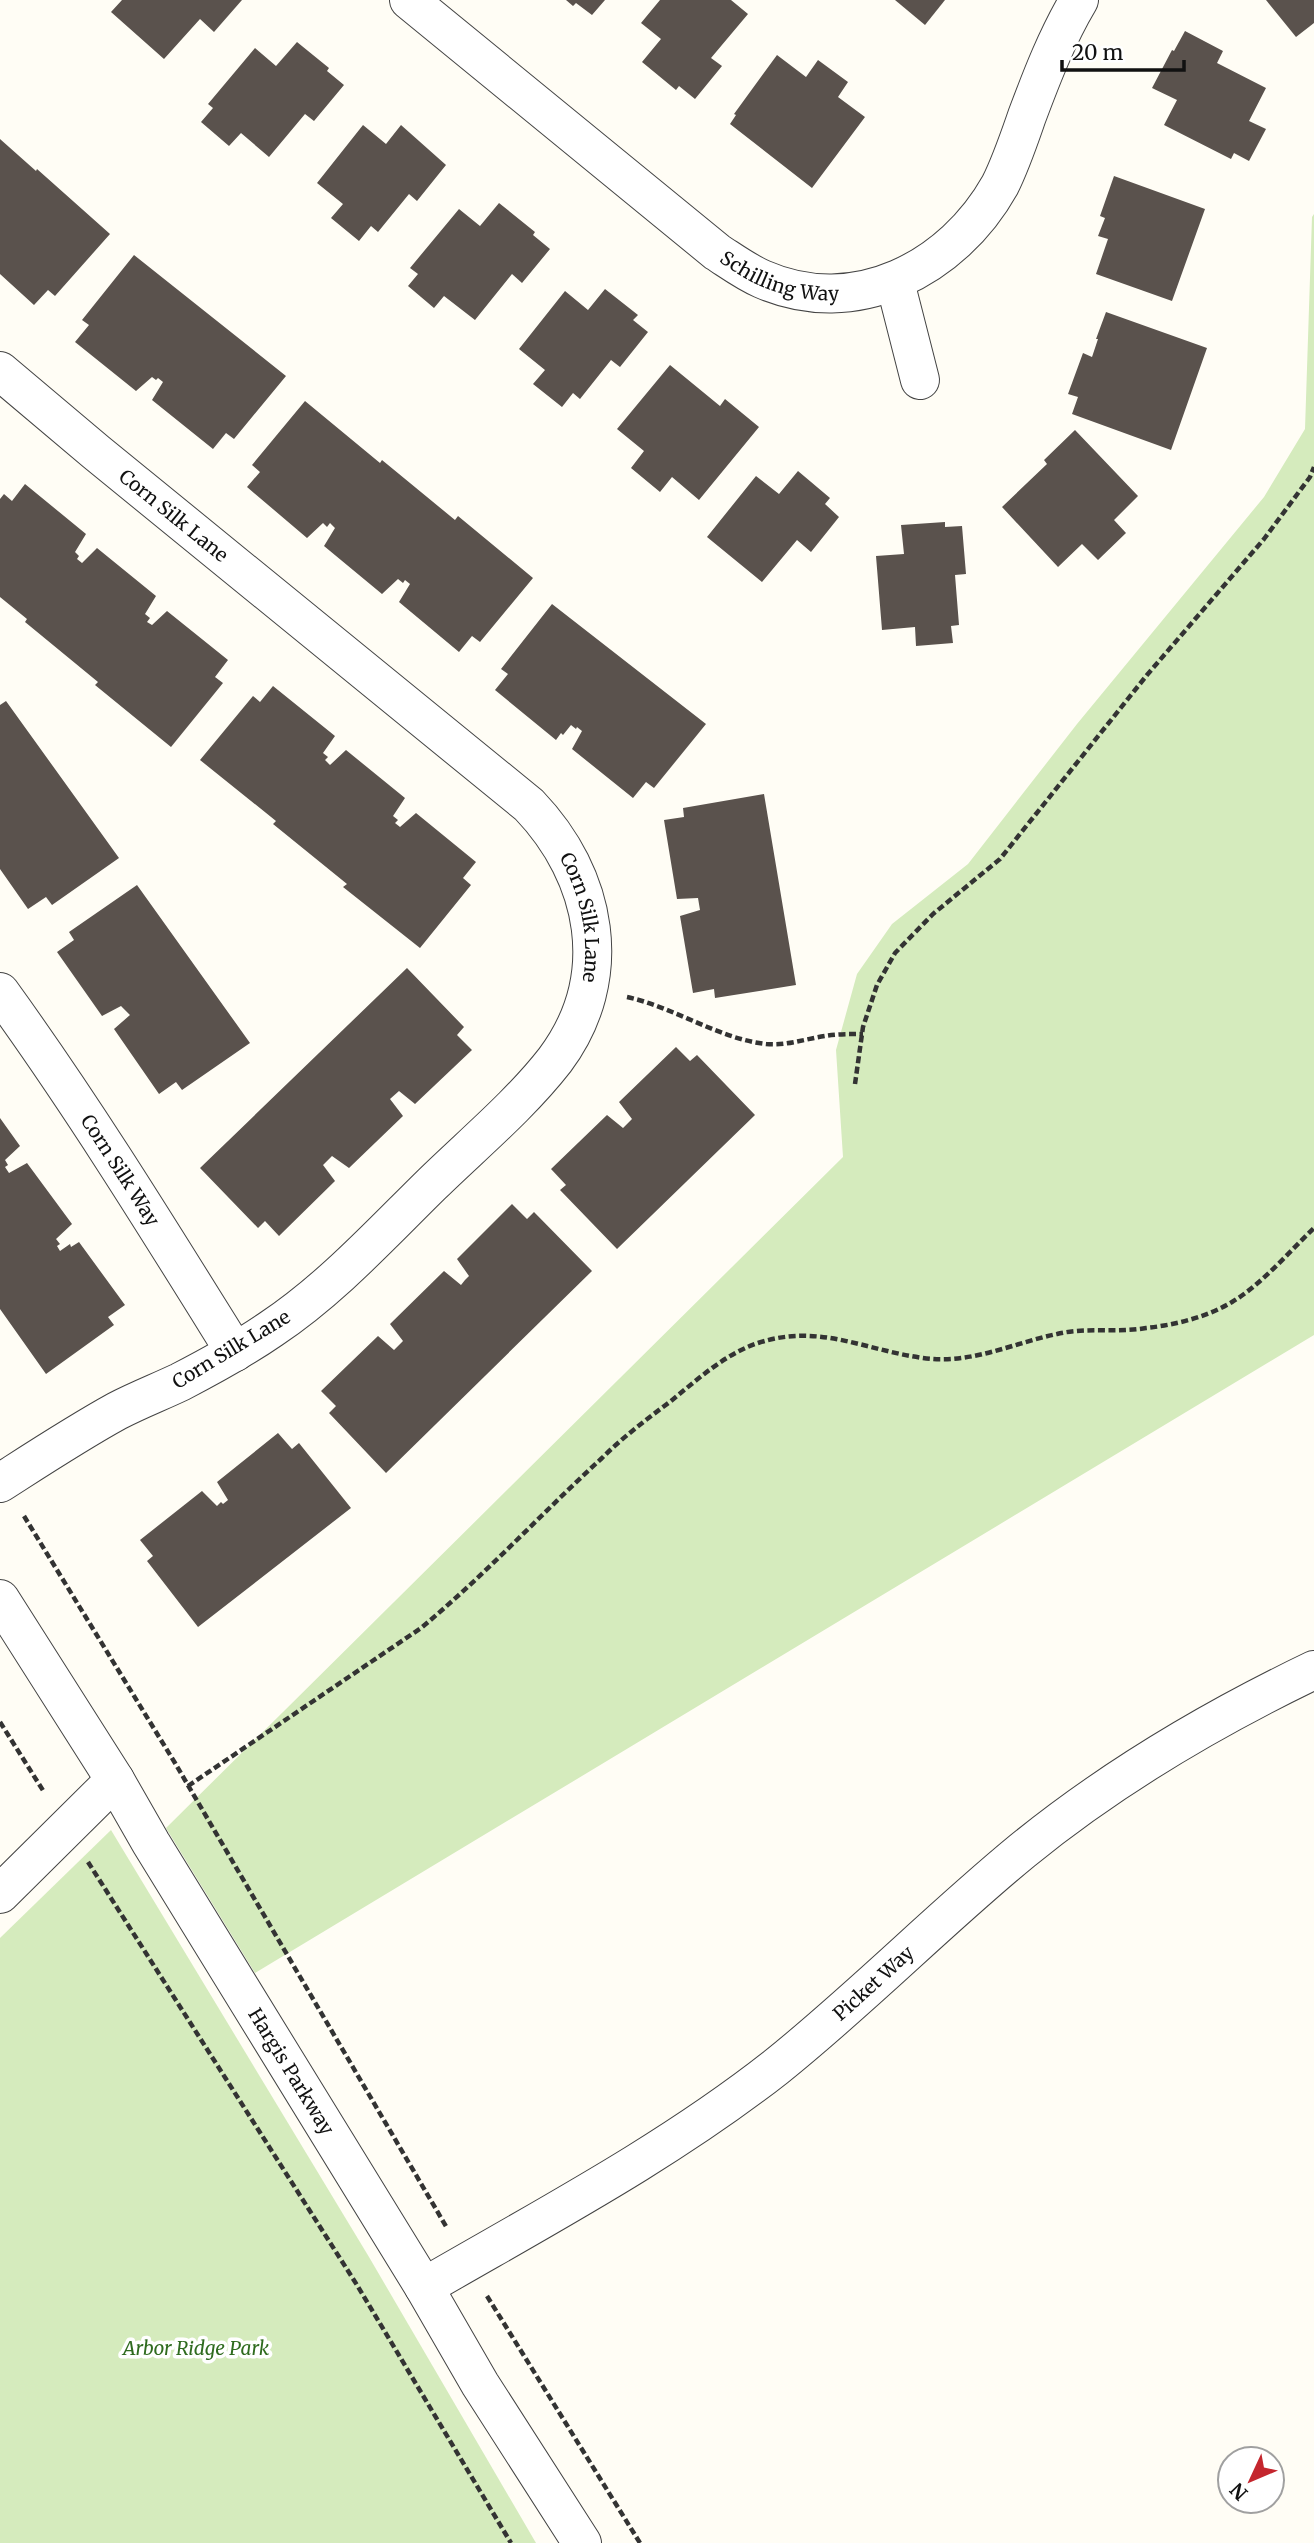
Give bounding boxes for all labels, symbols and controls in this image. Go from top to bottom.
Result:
scale bar [1062,28,1184,72]
text: 20 m [1072,39,1124,66]
street label: Schilling Way [716,245,839,306]
street label: Corn Silk Lane [114,464,233,567]
street label: Corn Silk Lane [555,848,604,984]
street label: Corn Silk Way [76,1110,165,1230]
street label: Corn Silk Lane [168,1304,294,1394]
street label: Picket Way [828,1940,918,2025]
street label: Hargis Parkway [243,2004,339,2139]
park label: Arbor Ridge Park [121,2336,270,2360]
north arrow [1216,2445,1286,2515]
text: N [1225,2478,1253,2506]

